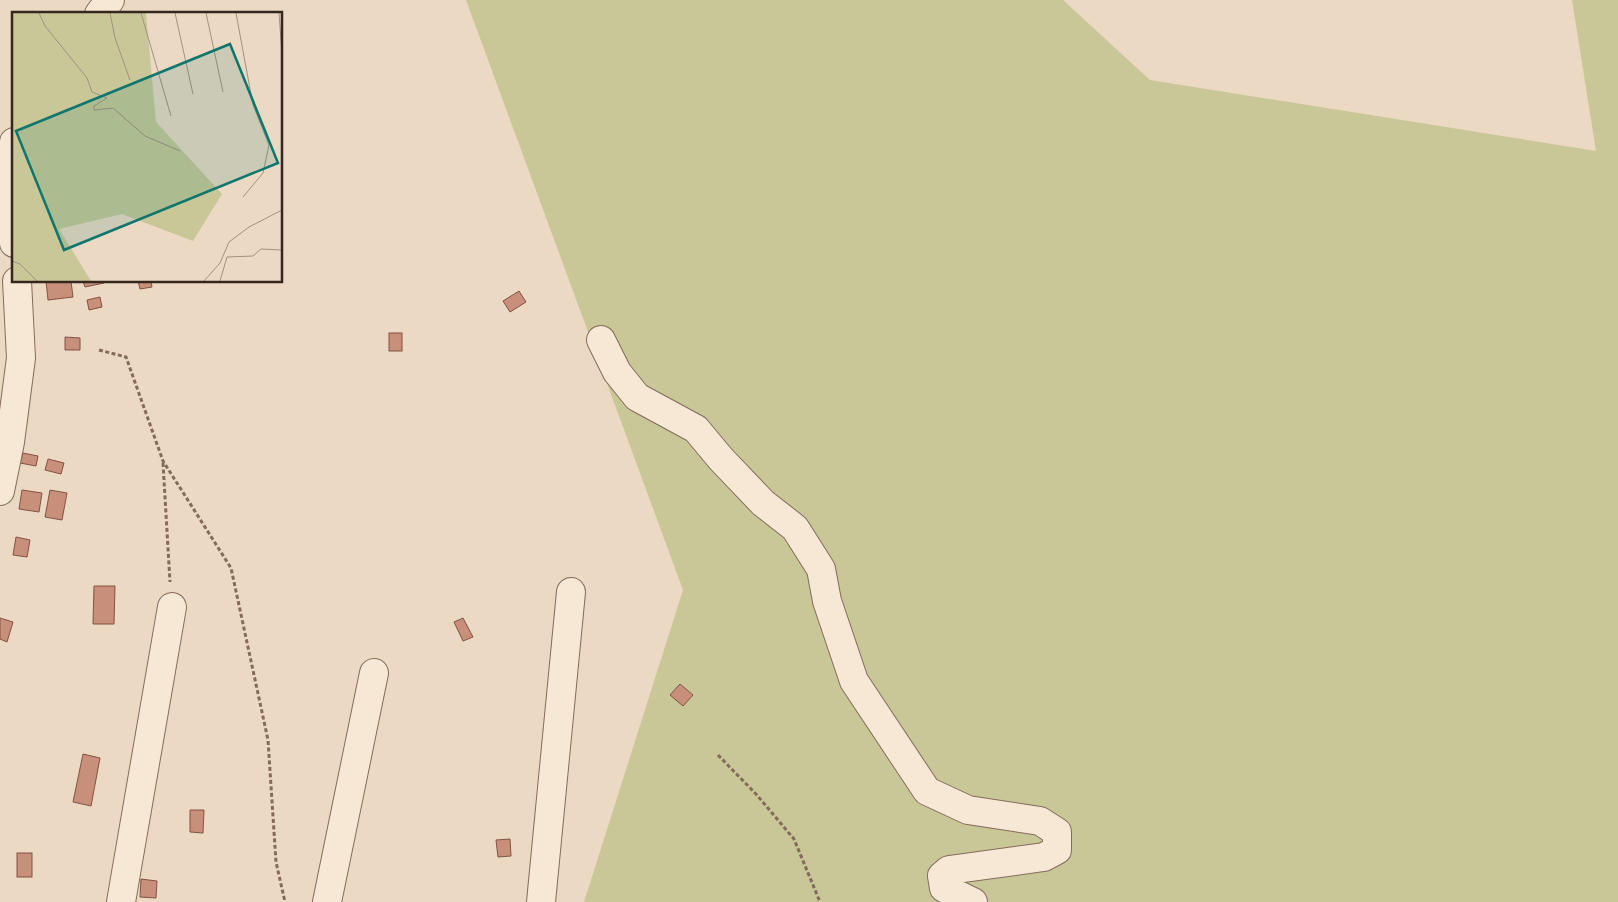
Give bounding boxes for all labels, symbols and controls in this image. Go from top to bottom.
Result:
inset map [12,12,282,282]

